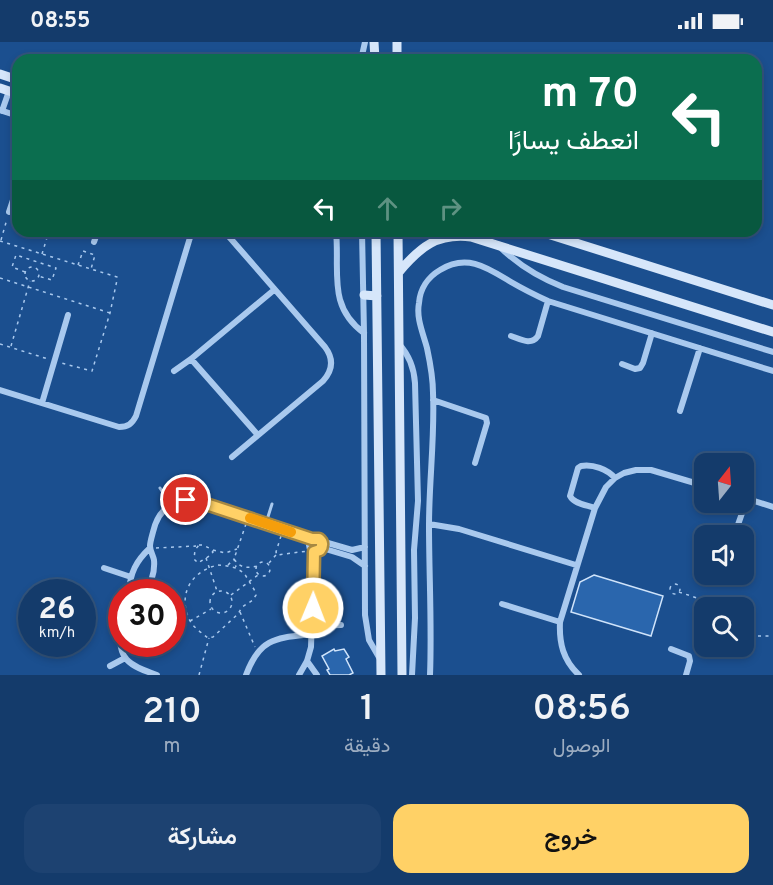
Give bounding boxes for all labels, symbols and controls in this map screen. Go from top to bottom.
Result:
text: 08:55 [30,8,91,35]
text: 70 m [541,69,639,122]
icon: left [660,78,738,156]
text: انعطف يسارًا [508,125,639,159]
icon: left [308,192,341,225]
icon: ahead [371,192,404,225]
icon: right [434,192,467,225]
north arrow [694,453,754,513]
map controls [694,453,754,657]
pin [160,474,211,525]
icon: arrive [169,483,202,516]
button: sound [694,525,754,585]
position arrow [281,576,345,640]
speed limit sign: 30 [108,579,186,657]
text: 26 [39,592,75,629]
button: search [694,597,754,657]
text: km/h [39,624,75,643]
text: 1 [360,687,374,733]
text: 08:56 [532,687,631,733]
text: 210 [142,690,202,736]
text: m [163,734,180,760]
text: دقيقة [344,734,390,760]
text: الوصول [553,734,610,760]
button: مشاركة [24,804,381,873]
button: خروج [393,804,749,873]

